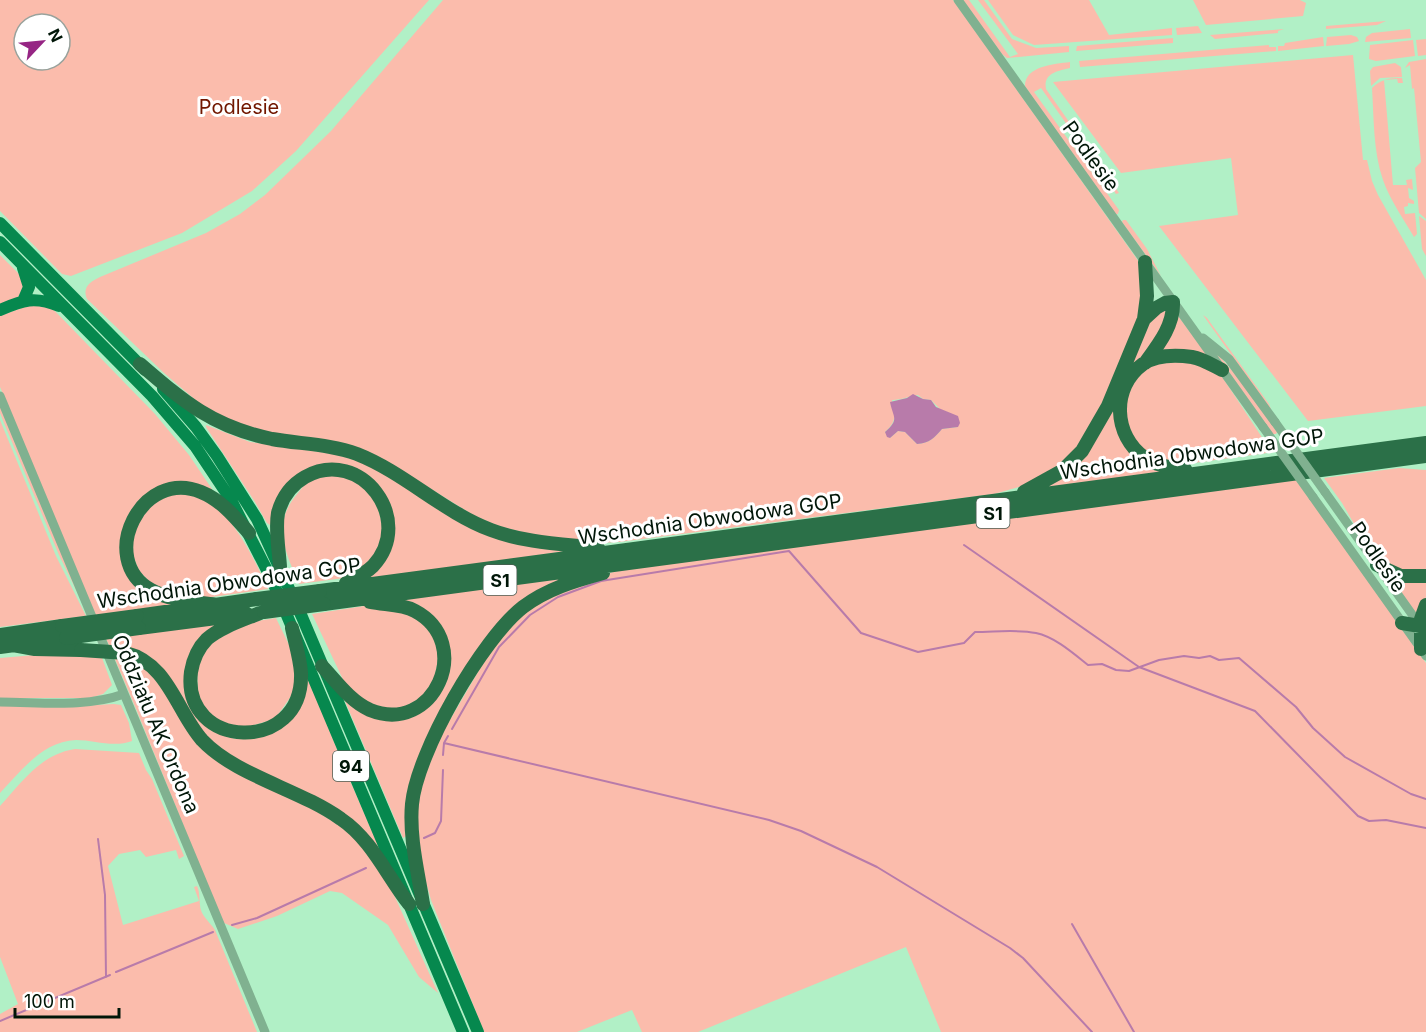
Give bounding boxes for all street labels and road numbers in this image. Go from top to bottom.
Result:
street label: Podlesie [1058,116,1124,196]
street label: Wschodnia Obwodowa GOP [1059,424,1325,484]
street label: Wschodnia Obwodowa GOP [577,489,843,549]
road number: S1 [976,498,1010,528]
street label: Podlesie [1345,517,1411,597]
street label: Wschodnia Obwodowa GOP [96,553,362,613]
road number: S1 [484,565,516,595]
street label: Oddziału AK Ordona [107,631,205,817]
road number: 94 [333,751,369,781]

